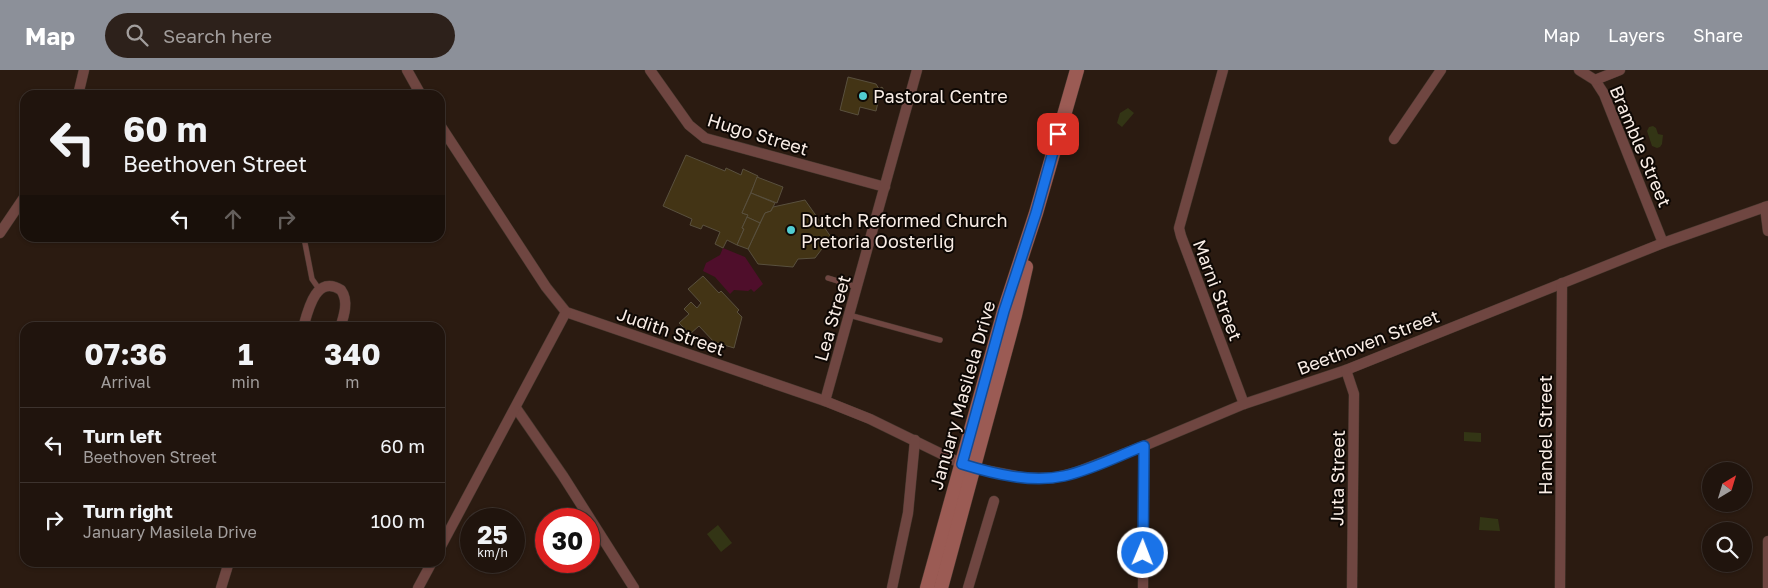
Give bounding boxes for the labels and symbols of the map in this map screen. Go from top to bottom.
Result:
street label: Bramble Street [1606,82,1676,210]
place label: Pastoral Centre [873,85,1008,107]
marker: Pastoral Centre [857,90,869,102]
street label: Hugo Street [705,108,811,160]
pin [1037,113,1079,155]
place label: Dutch Reformed Church Pretoria Oosterlig [801,209,1007,252]
marker: Dutch Reformed Church Pretoria Oosterlig [785,224,797,236]
street label: Marni Street [1189,236,1247,344]
street label: Lea Street [809,272,855,364]
street label: January Masilela Drive [924,298,1000,492]
street label: Judith Street [614,302,728,360]
street label: Beethoven Street [1294,305,1442,379]
street label: Handel Street [1534,375,1556,495]
street label: Juta Street [1325,430,1349,526]
north arrow [1702,462,1752,512]
speed limit sign: 30 [535,508,600,573]
position arrow [1116,526,1168,578]

